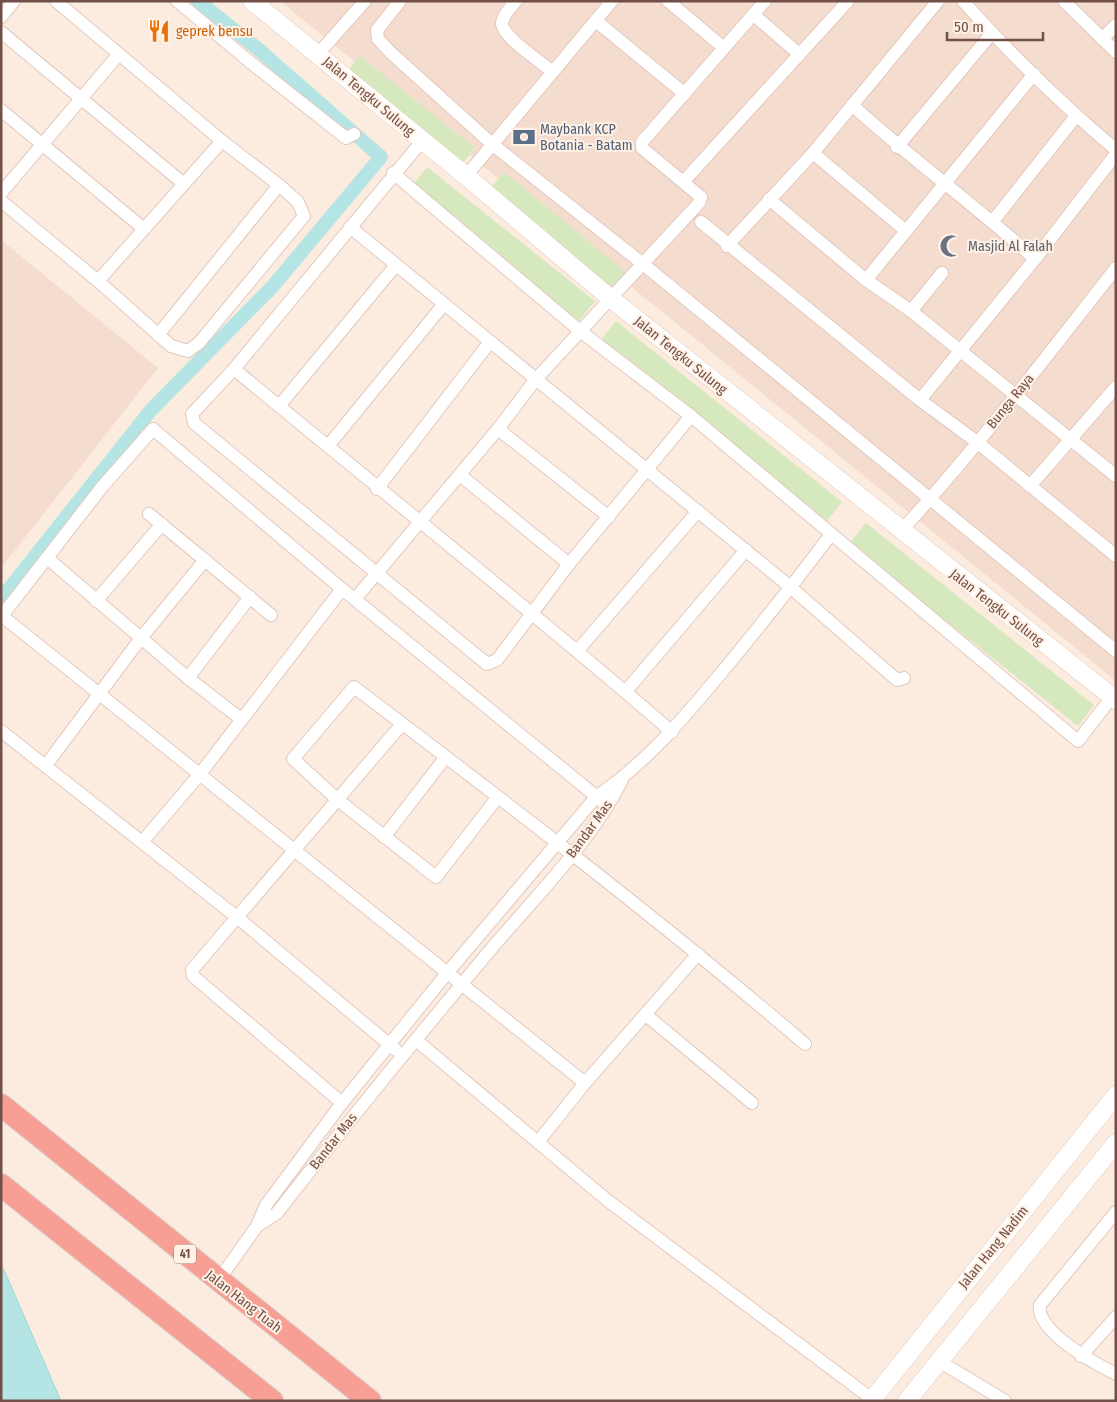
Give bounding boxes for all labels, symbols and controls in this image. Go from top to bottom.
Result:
scale bar [947,10,1043,42]
restaurant icon: geprek bensu [146,18,172,44]
text: 50 m [954,18,984,36]
place label: geprek bensu [176,23,253,40]
street label: Jalan Tengku Sulung [319,53,418,140]
place label: Maybank KCP Botania - Batam [540,121,633,154]
bank icon: Maybank KCP Botania - Batam [511,124,537,150]
mosque icon: Masjid Al Falah [938,233,964,259]
place label: Masjid Al Falah [968,238,1053,255]
street label: Jalan Tengku Sulung [631,313,731,398]
street label: Bunga Raya [983,370,1038,432]
street label: Jalan Tengku Sulung [946,565,1047,650]
street label: Bandar Mas [563,797,616,861]
street label: Bandar Mas [306,1110,361,1173]
street label: Jalan Hang Nadim [955,1203,1032,1292]
road number: 41 [174,1244,196,1264]
street label: Jalan Hang Tuah [202,1266,285,1336]

